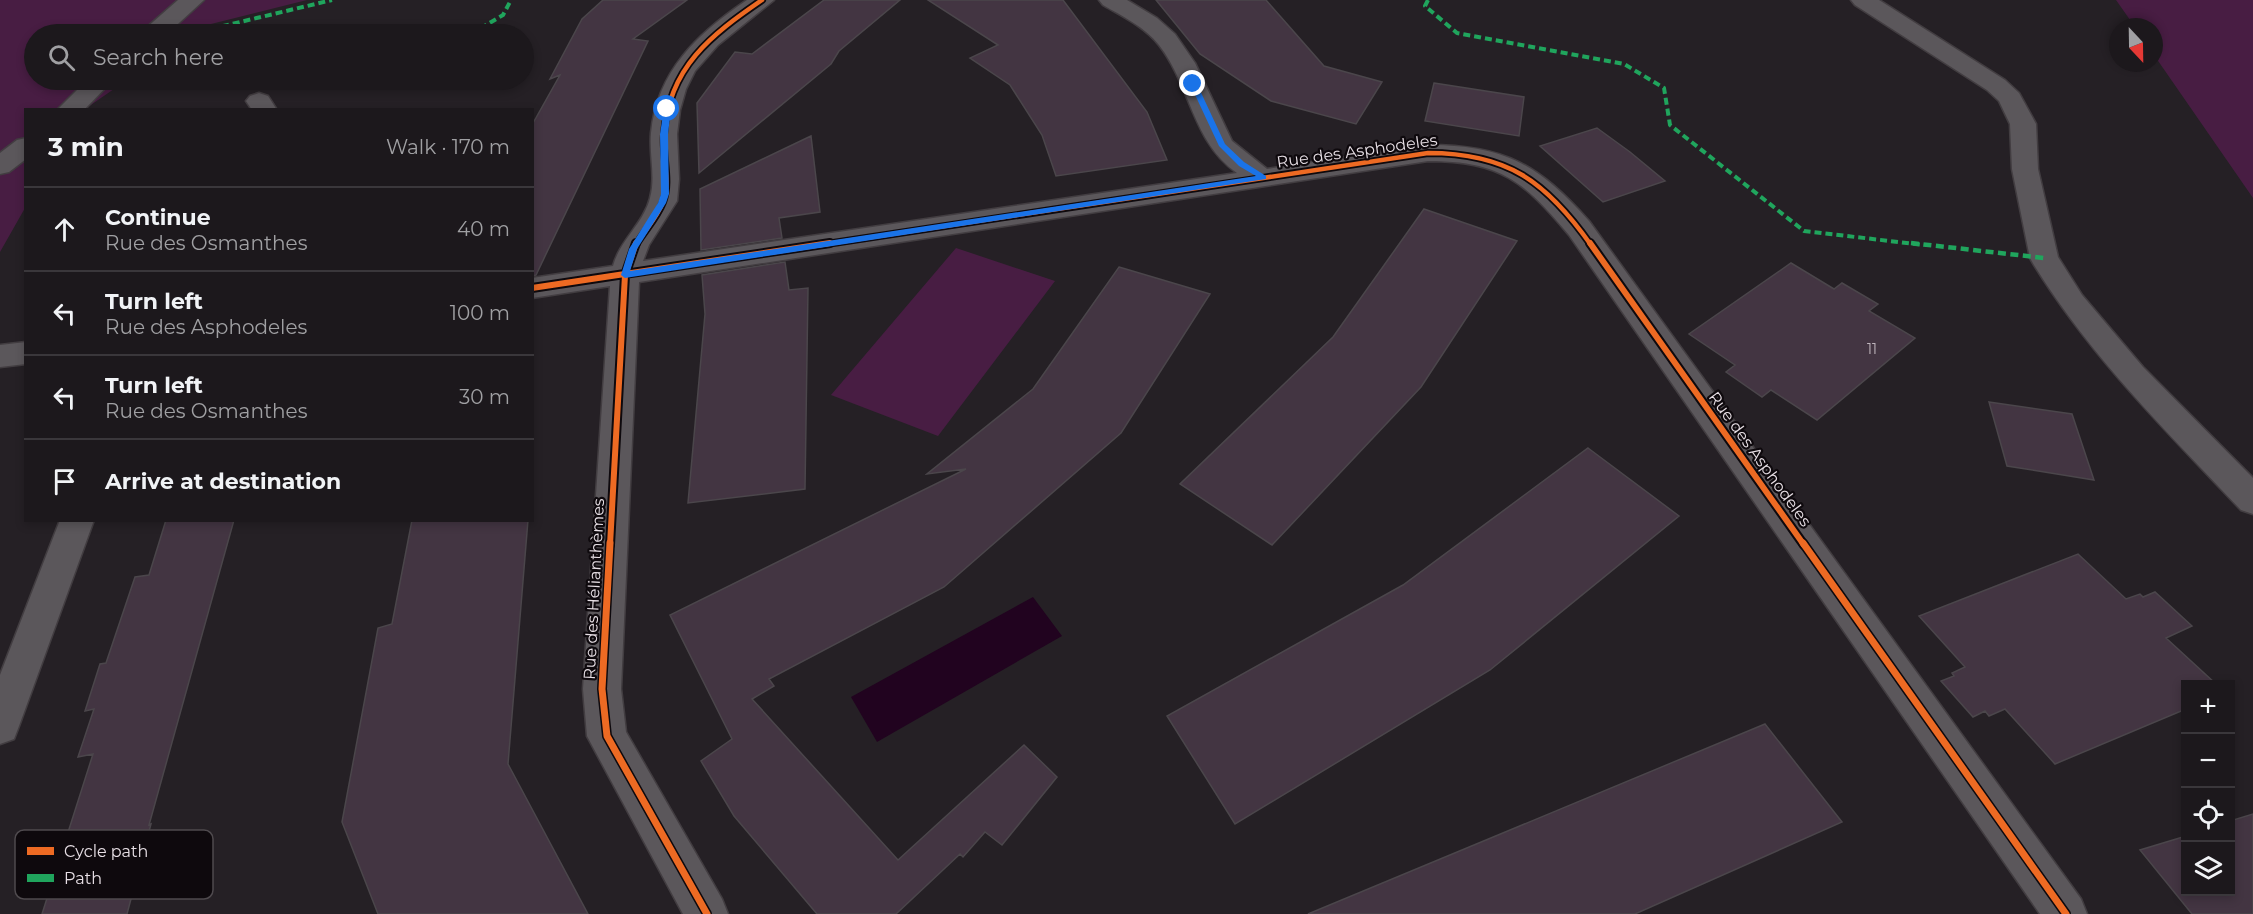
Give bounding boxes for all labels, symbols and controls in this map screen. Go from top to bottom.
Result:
north arrow [2109,18,2163,72]
search box [24,24,534,90]
icon: search [45,41,78,74]
text: Search here [93,44,224,71]
route end [1179,70,1205,96]
route start [653,95,679,121]
street label: Rue des Asphodeles [1276,130,1439,172]
text: 3 min [48,131,124,163]
text: Walk · 170 m [386,135,510,159]
text: Continue [105,204,211,231]
icon: ahead [48,213,81,246]
text: 40 m [457,217,510,241]
text: Rue des Osmanthes [105,231,307,255]
text: Turn left [105,288,203,315]
icon: left [48,297,81,330]
text: 100 m [450,301,510,325]
text: Rue des Asphodeles [105,315,307,339]
house number: 11 [1867,340,1877,358]
text: Turn left [105,372,203,399]
icon: left [48,381,81,414]
text: 30 m [459,385,510,409]
street label: Rue des Asphodeles [1705,388,1815,530]
text: Rue des Osmanthes [105,399,307,423]
icon: arrive [48,465,81,498]
text: Arrive at destination [105,468,341,495]
street label: Rue des Hélianthèmes [580,498,608,680]
map controls [2181,680,2235,896]
button: + [2181,680,2235,734]
button: − [2181,734,2235,788]
button: locate [2181,788,2235,842]
legend [15,830,213,899]
text: Cycle path [64,842,148,861]
button: layers [2181,842,2235,896]
text: Path [64,869,102,888]

